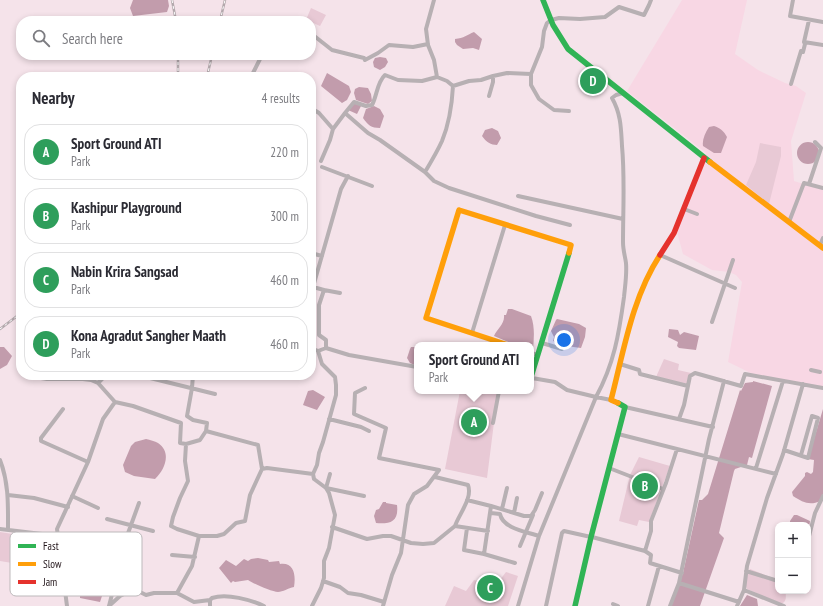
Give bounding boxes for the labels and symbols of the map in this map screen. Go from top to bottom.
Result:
pin: D [580,66,606,96]
your location [554,330,574,350]
pin: A [461,407,487,437]
pin: B [632,471,658,501]
legend [10,532,142,596]
text: Fast [43,539,59,553]
text: Slow [43,557,62,571]
pin: C [477,573,503,603]
text: Jam [42,575,57,589]

